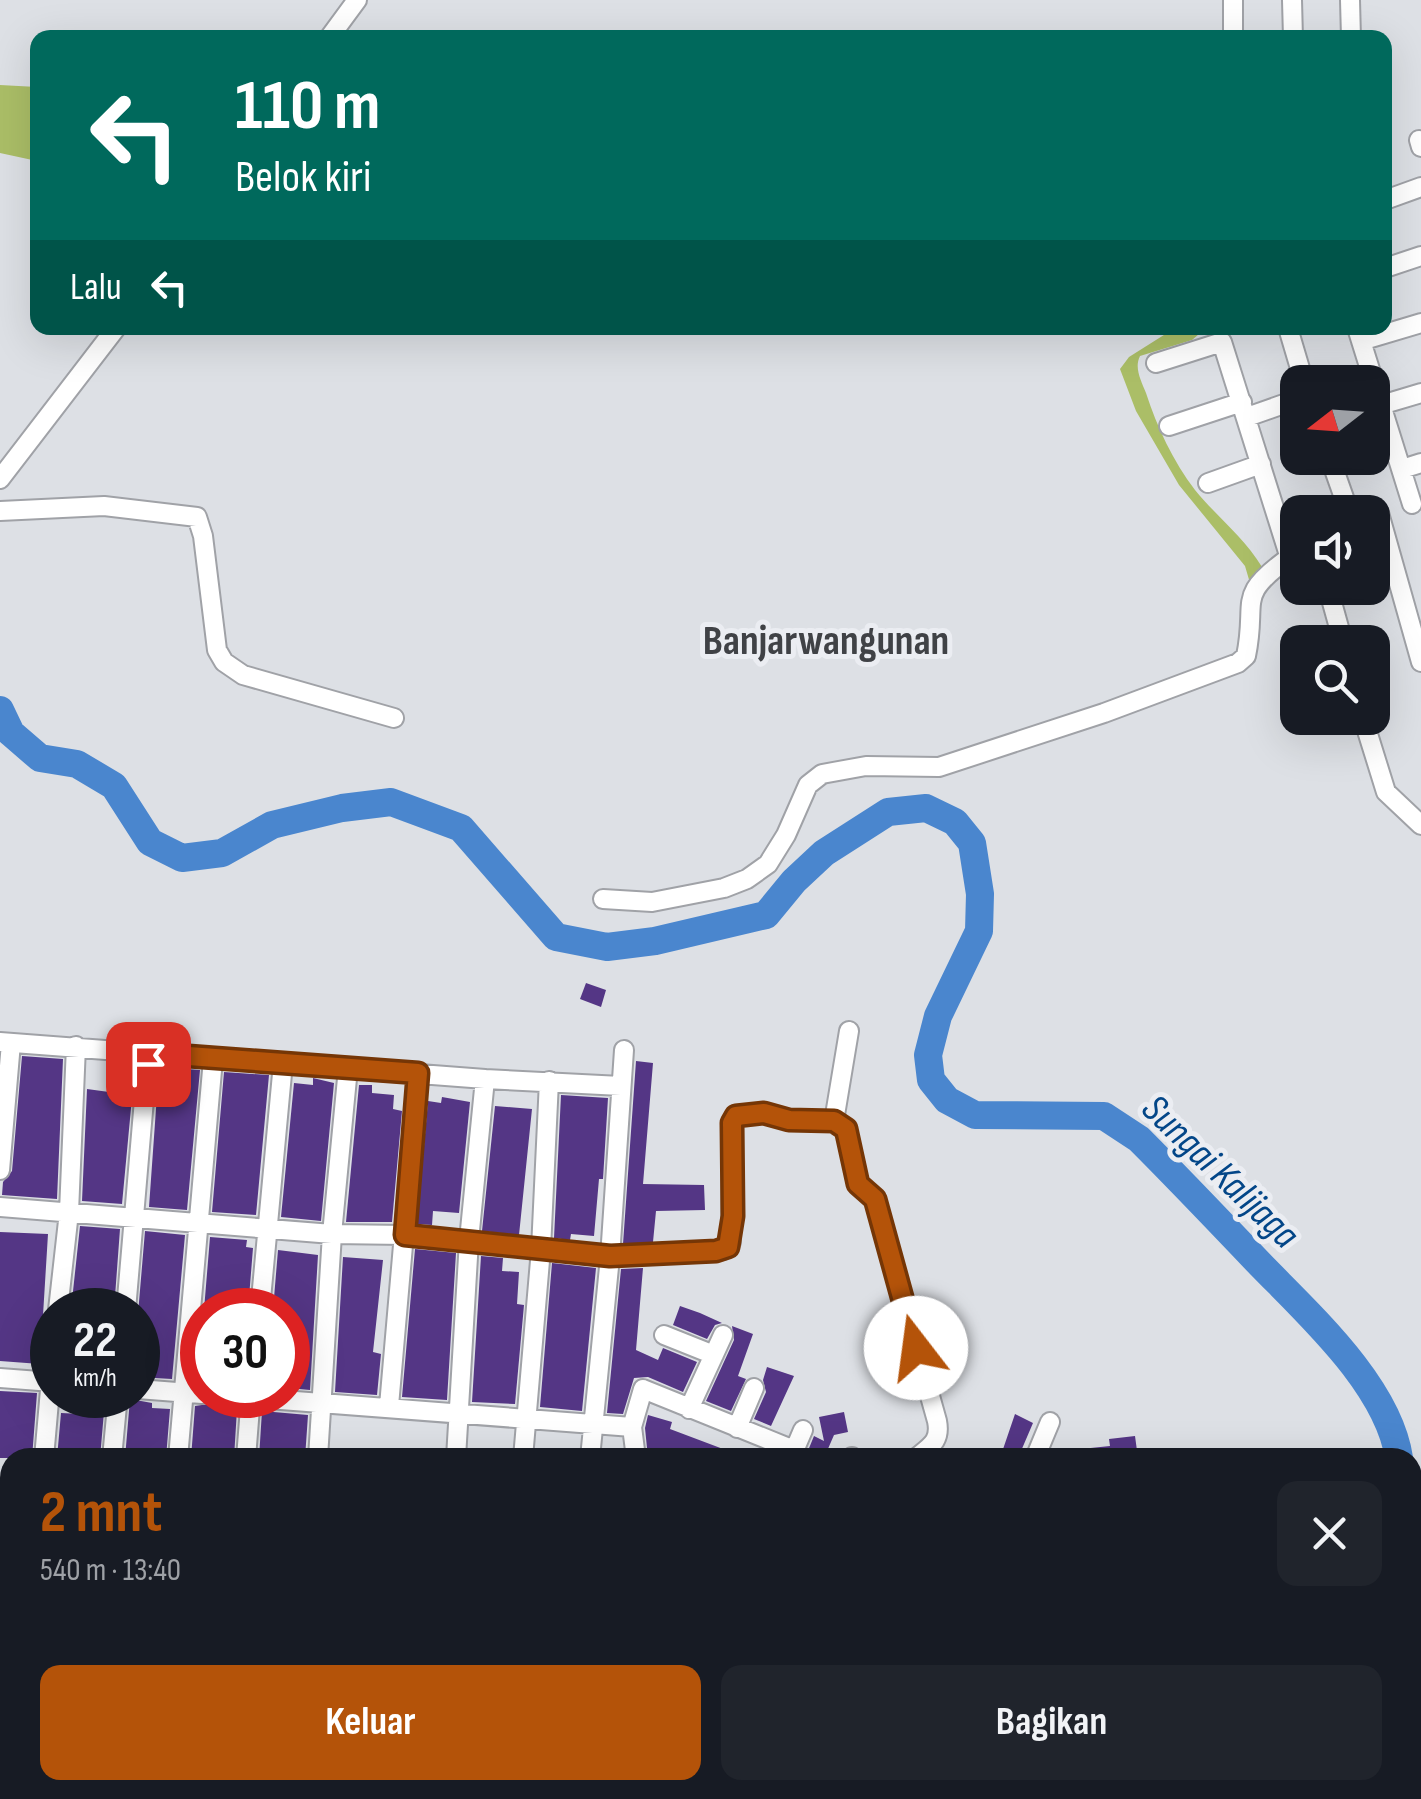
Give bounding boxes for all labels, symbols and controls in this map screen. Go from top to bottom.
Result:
text: 110 m [235,65,381,149]
icon: left [70,70,200,200]
text: Belok kiri [235,150,371,205]
icon: left [142,260,197,315]
text: Lalu [70,265,122,310]
north arrow [1280,365,1390,475]
map controls [1280,365,1390,735]
button: sound [1280,495,1390,605]
district label: Banjarwangunan [703,616,949,667]
button: search [1280,625,1390,735]
pin [106,1022,191,1107]
icon: arrive [121,1037,176,1092]
water label: Sungai Kalijaga [1131,1085,1309,1259]
speed limit sign: 30 [180,1288,310,1418]
position arrow [864,1296,968,1400]
text: 22 [73,1311,117,1371]
text: km/h [73,1363,117,1394]
text: 2 mnt [40,1477,162,1549]
button: close [1277,1481,1382,1586]
text: 540 m · 13:40 [40,1551,181,1590]
button: Keluar [40,1665,701,1780]
button: Bagikan [721,1665,1382,1780]

